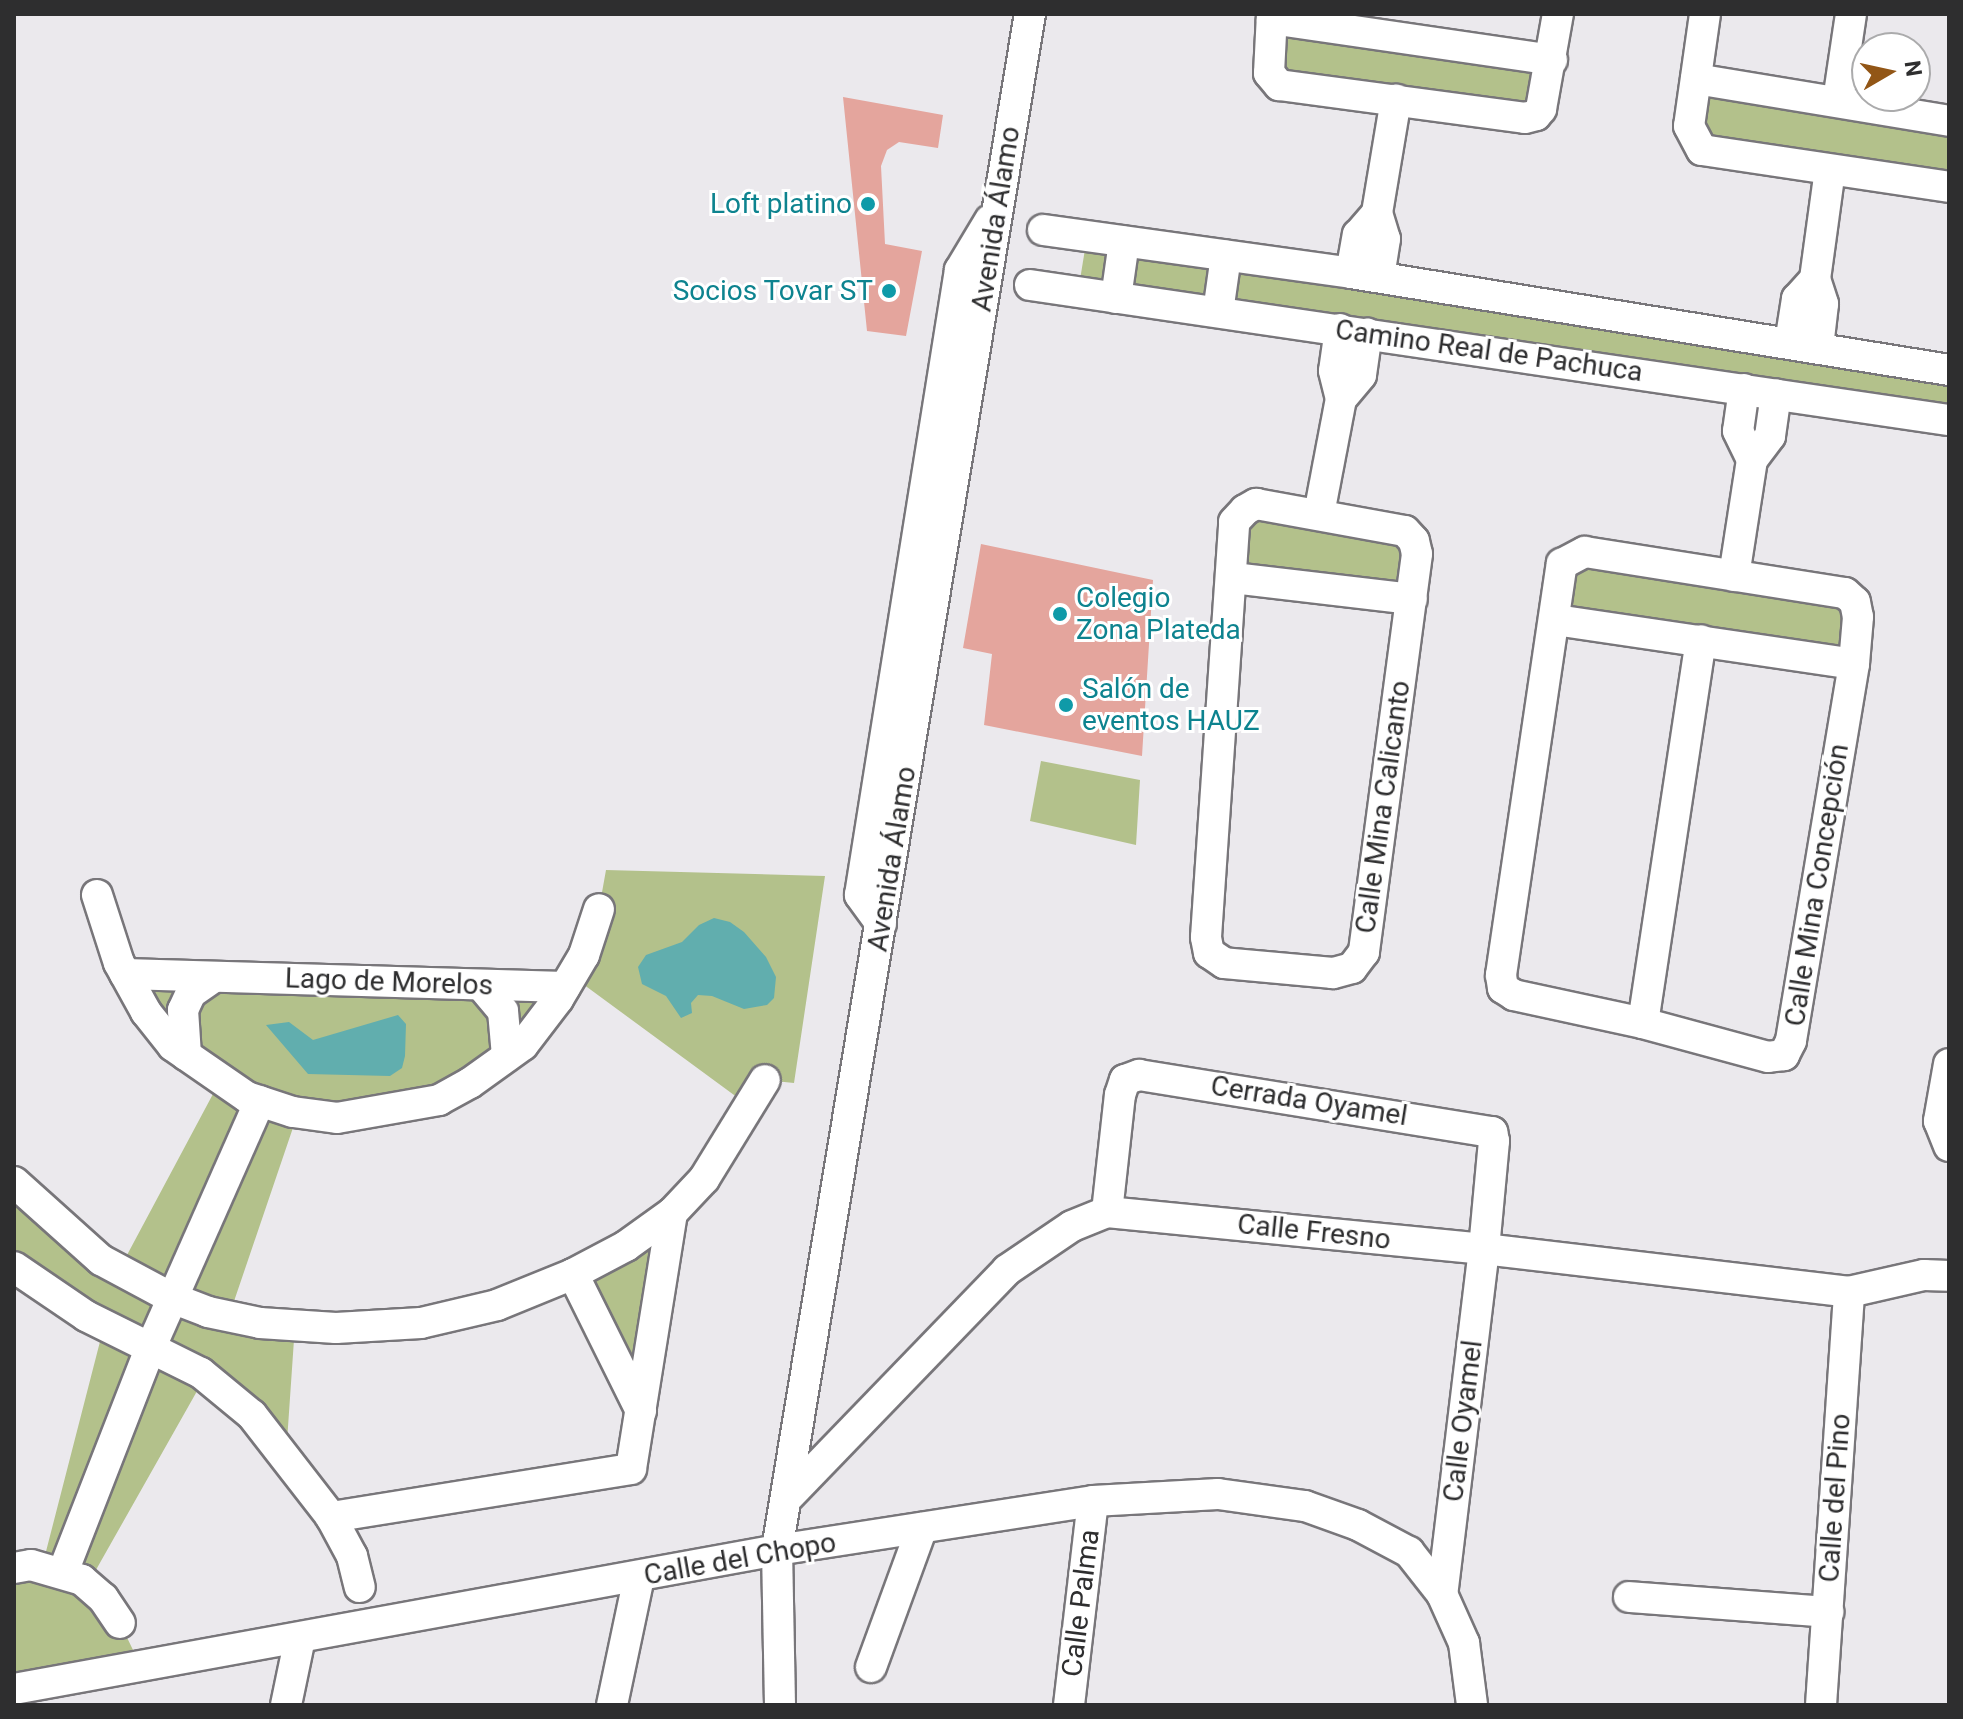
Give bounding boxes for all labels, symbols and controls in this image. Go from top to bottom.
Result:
north arrow [1851,32,1931,112]
text: N [1900,59,1927,78]
street label: Avenida Álamo [965,124,1027,314]
place label: Loft platino [710,187,852,221]
marker: Loft platino [859,195,877,213]
place label: Socios Tovar ST [672,274,873,308]
marker: Socios Tovar ST [880,282,898,300]
street label: Camino Real de Pachuca [1333,313,1645,389]
place label: Colegio Zona Plateda [1076,581,1241,647]
marker: Colegio Zona Plateda [1051,605,1069,623]
place label: Salón de eventos HAUZ [1082,672,1260,738]
street label: Calle Mina Calicanto [1349,678,1417,936]
marker: Salón de eventos HAUZ [1057,696,1075,714]
street label: Calle Mina Concepción [1778,741,1856,1029]
street label: Avenida Álamo [861,764,923,954]
street label: Lago de Morelos [284,962,494,1002]
street label: Cerrada Oyamel [1208,1069,1410,1133]
street label: Calle Fresno [1236,1207,1392,1257]
street label: Calle Oyamel [1436,1338,1490,1504]
street label: Calle del Pino [1812,1412,1858,1584]
street label: Calle del Chopo [641,1526,839,1592]
street label: Calle Palma [1055,1527,1107,1679]

